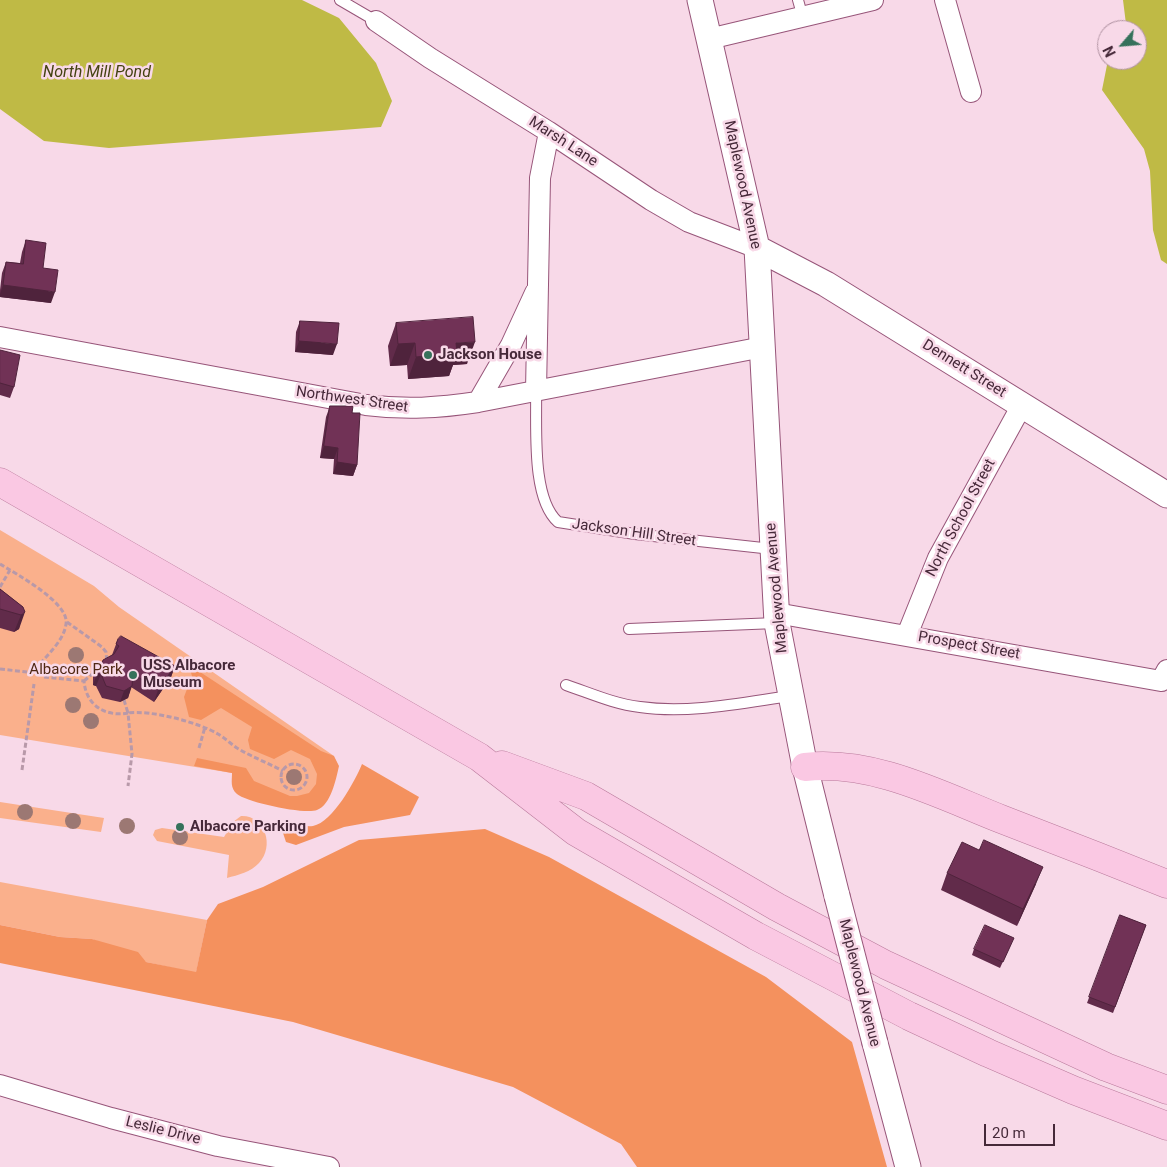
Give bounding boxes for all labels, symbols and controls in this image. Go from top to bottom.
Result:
north arrow [1097,20,1147,70]
text: N [1100,43,1119,59]
water label: North Mill Pond [43,63,151,83]
street label: Marsh Lane [525,113,601,171]
street label: Maplewood Avenue [720,119,764,251]
street label: Dennett Street [919,336,1009,402]
place label: Jackson House [438,346,542,364]
marker: Jackson House [422,349,434,361]
street label: Northwest Street [295,383,409,417]
street label: North School Street [922,456,1000,580]
street label: Jackson Hill Street [571,515,697,551]
street label: Maplewood Avenue [762,522,792,654]
street label: Prospect Street [917,628,1021,664]
place label: USS Albacore Museum [143,657,235,692]
park label: Albacore Park [29,661,123,679]
marker: USS Albacore Museum [127,669,139,681]
place label: Albacore Parking [190,818,306,836]
marker: Albacore Parking [174,821,186,833]
street label: Maplewood Avenue [834,917,884,1049]
street label: Leslie Drive [124,1113,202,1149]
scale bar [987,1114,1058,1146]
text: 20 m [992,1124,1026,1142]

